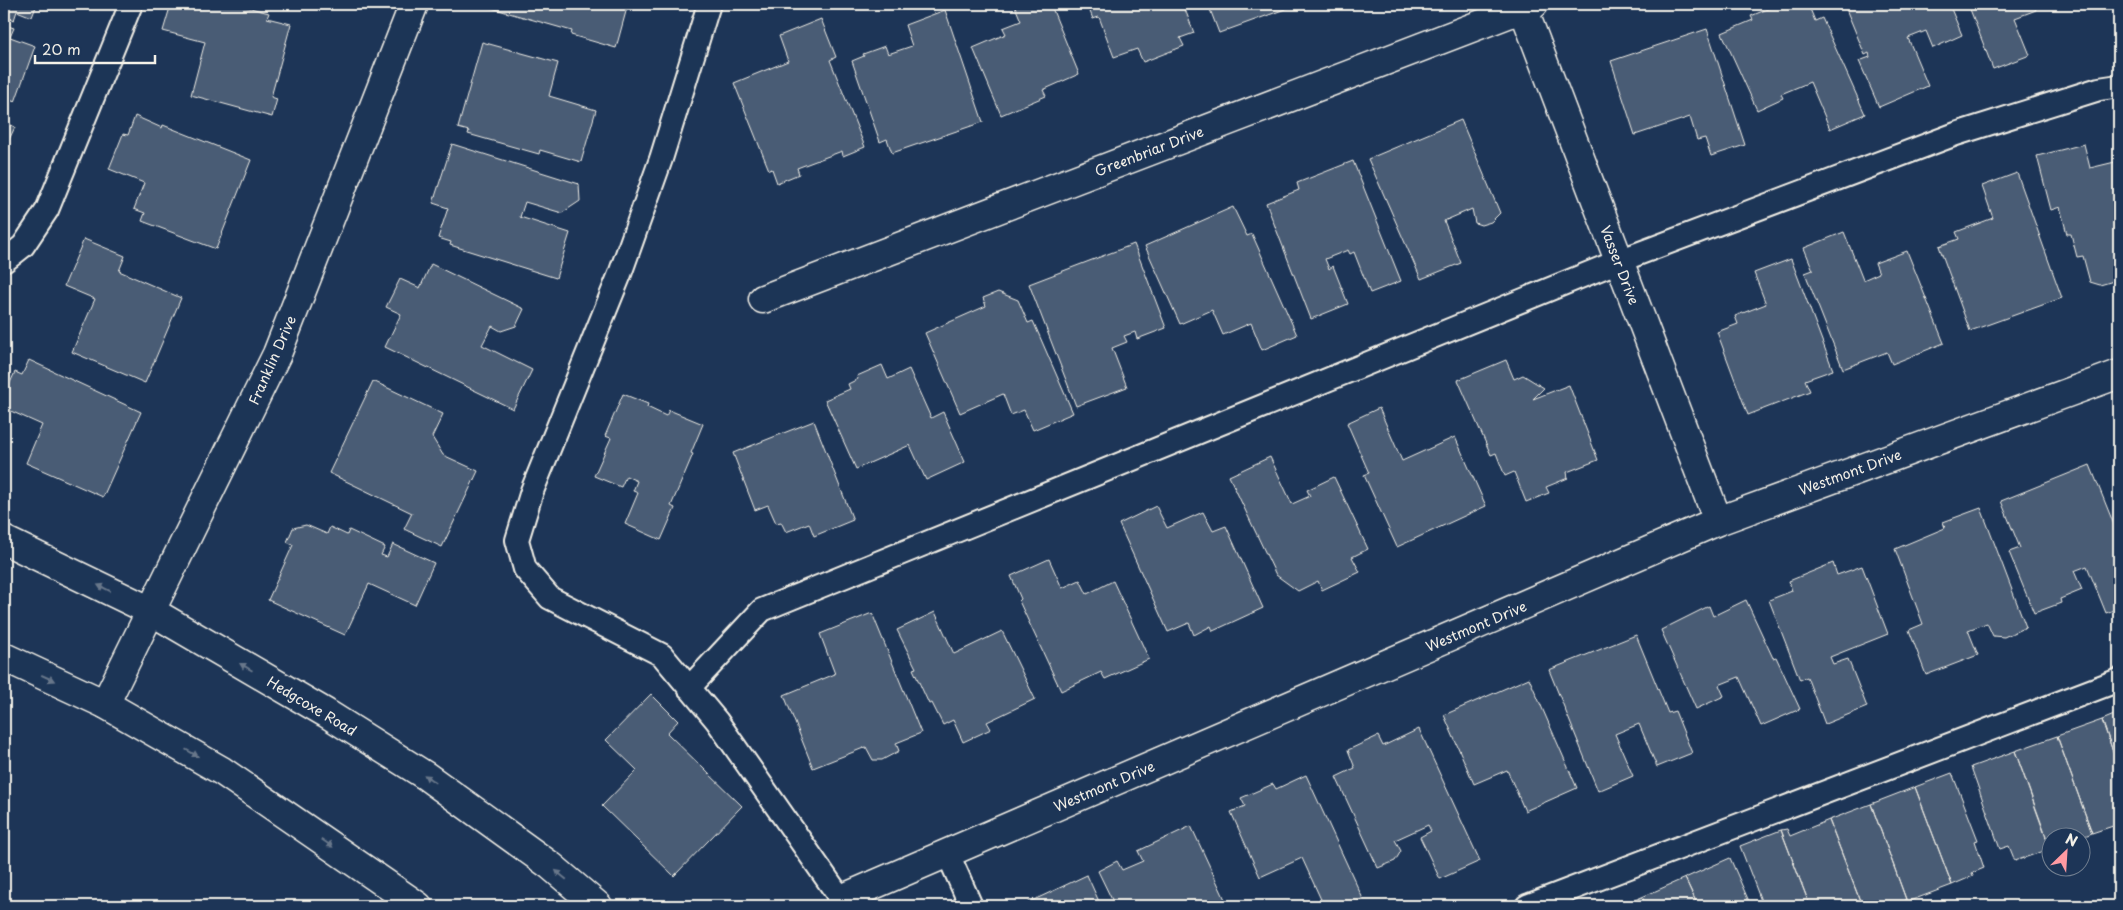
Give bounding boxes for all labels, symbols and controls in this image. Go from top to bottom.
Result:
scale bar [35,32,155,64]
text: 20 m [42,37,81,60]
street label: Greenbriar Drive [1092,121,1206,181]
street label: Vasser Drive [1595,222,1645,308]
street label: Franklin Drive [243,312,301,408]
street label: Westmont Drive [1796,444,1904,500]
one-way arrow [97,584,111,592]
street label: Westmont Drive [1422,595,1530,657]
one-way arrow [240,662,253,671]
street label: Hedgcoxe Road [263,671,361,741]
one-way arrow [41,674,55,682]
one-way arrow [185,749,198,758]
street label: Westmont Drive [1050,755,1158,817]
one-way arrow [423,774,437,784]
north arrow [2040,828,2090,878]
text: N [2062,828,2081,852]
one-way arrow [320,838,334,848]
one-way arrow [555,869,567,881]

